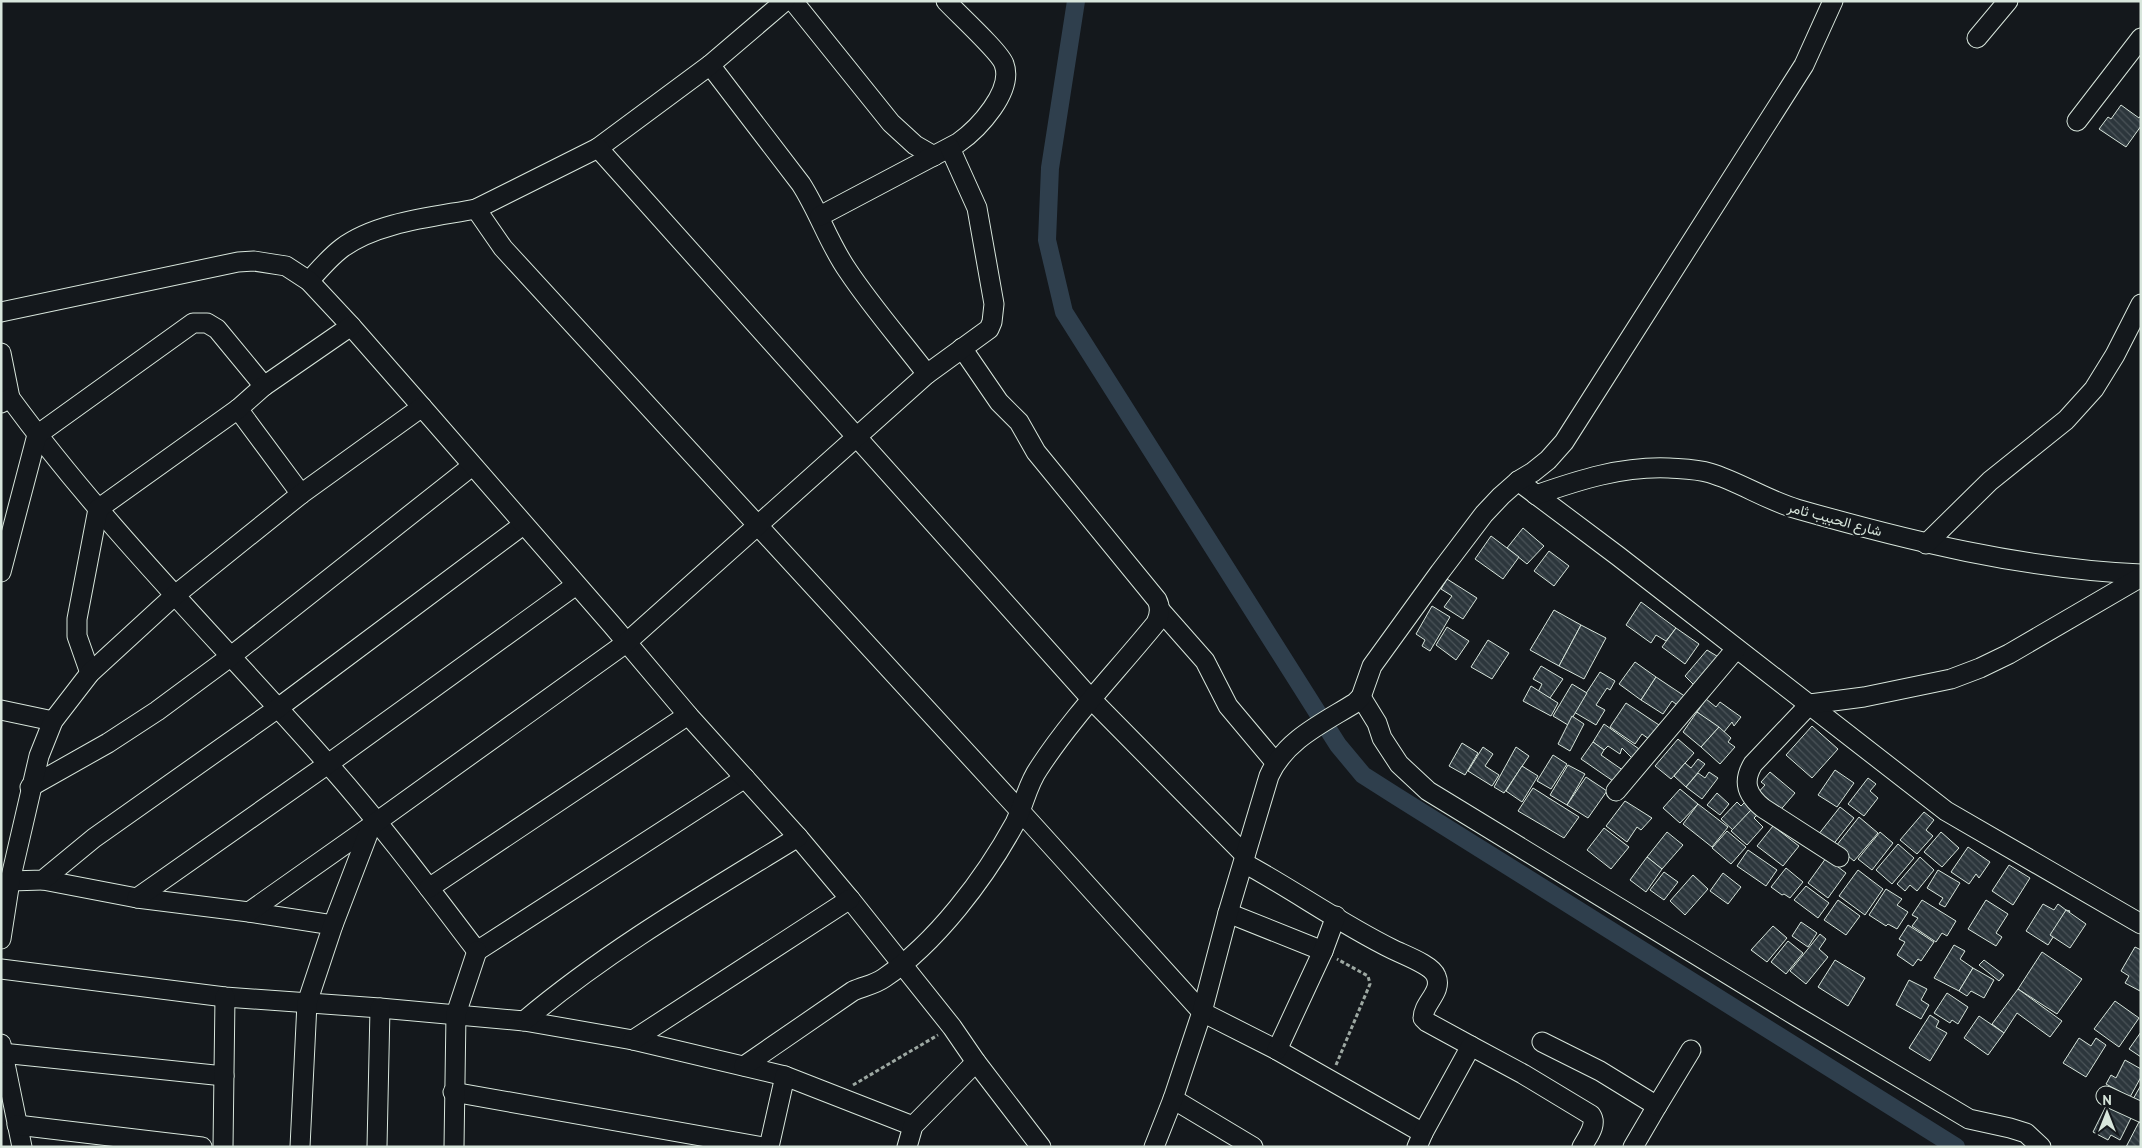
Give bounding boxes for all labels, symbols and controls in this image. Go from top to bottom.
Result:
street label: شارع الحبيب ثامر [1785,498,1884,542]
north arrow [2082,1088,2132,1138]
text: N [2102,1091,2112,1109]

